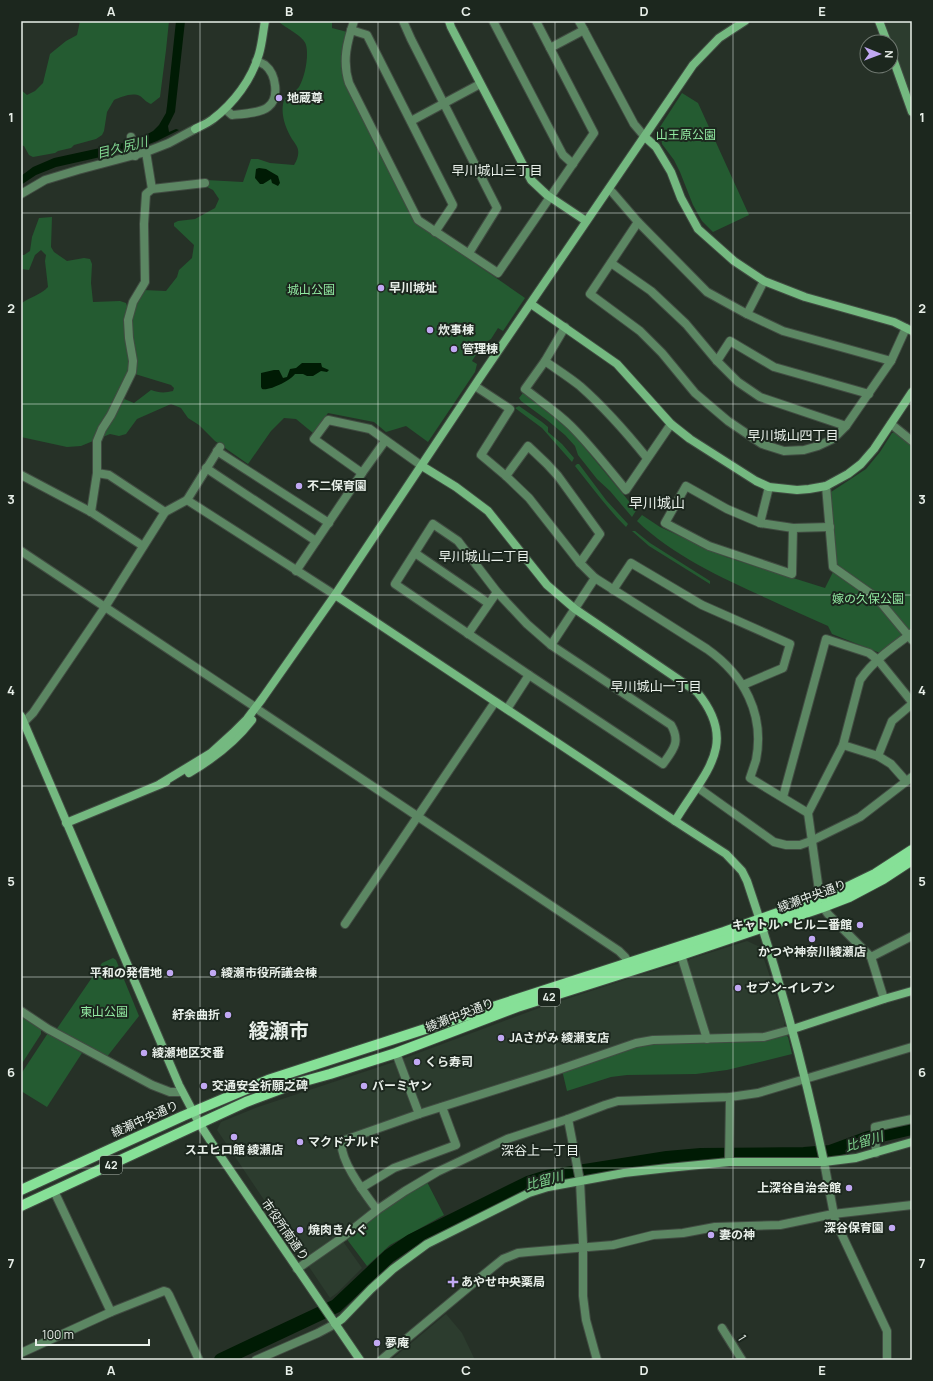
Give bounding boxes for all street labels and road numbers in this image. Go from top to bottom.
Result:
street label: 綾瀬中央通り [775,875,849,916]
road number: 42 [538,988,560,1006]
street label: 綾瀬中央通り [423,994,496,1035]
street label: 綾瀬中央通り [108,1096,181,1141]
road number: 42 [100,1156,122,1174]
street label: 市役所南通り [258,1195,313,1264]
street label: 1 [734,1331,751,1344]

